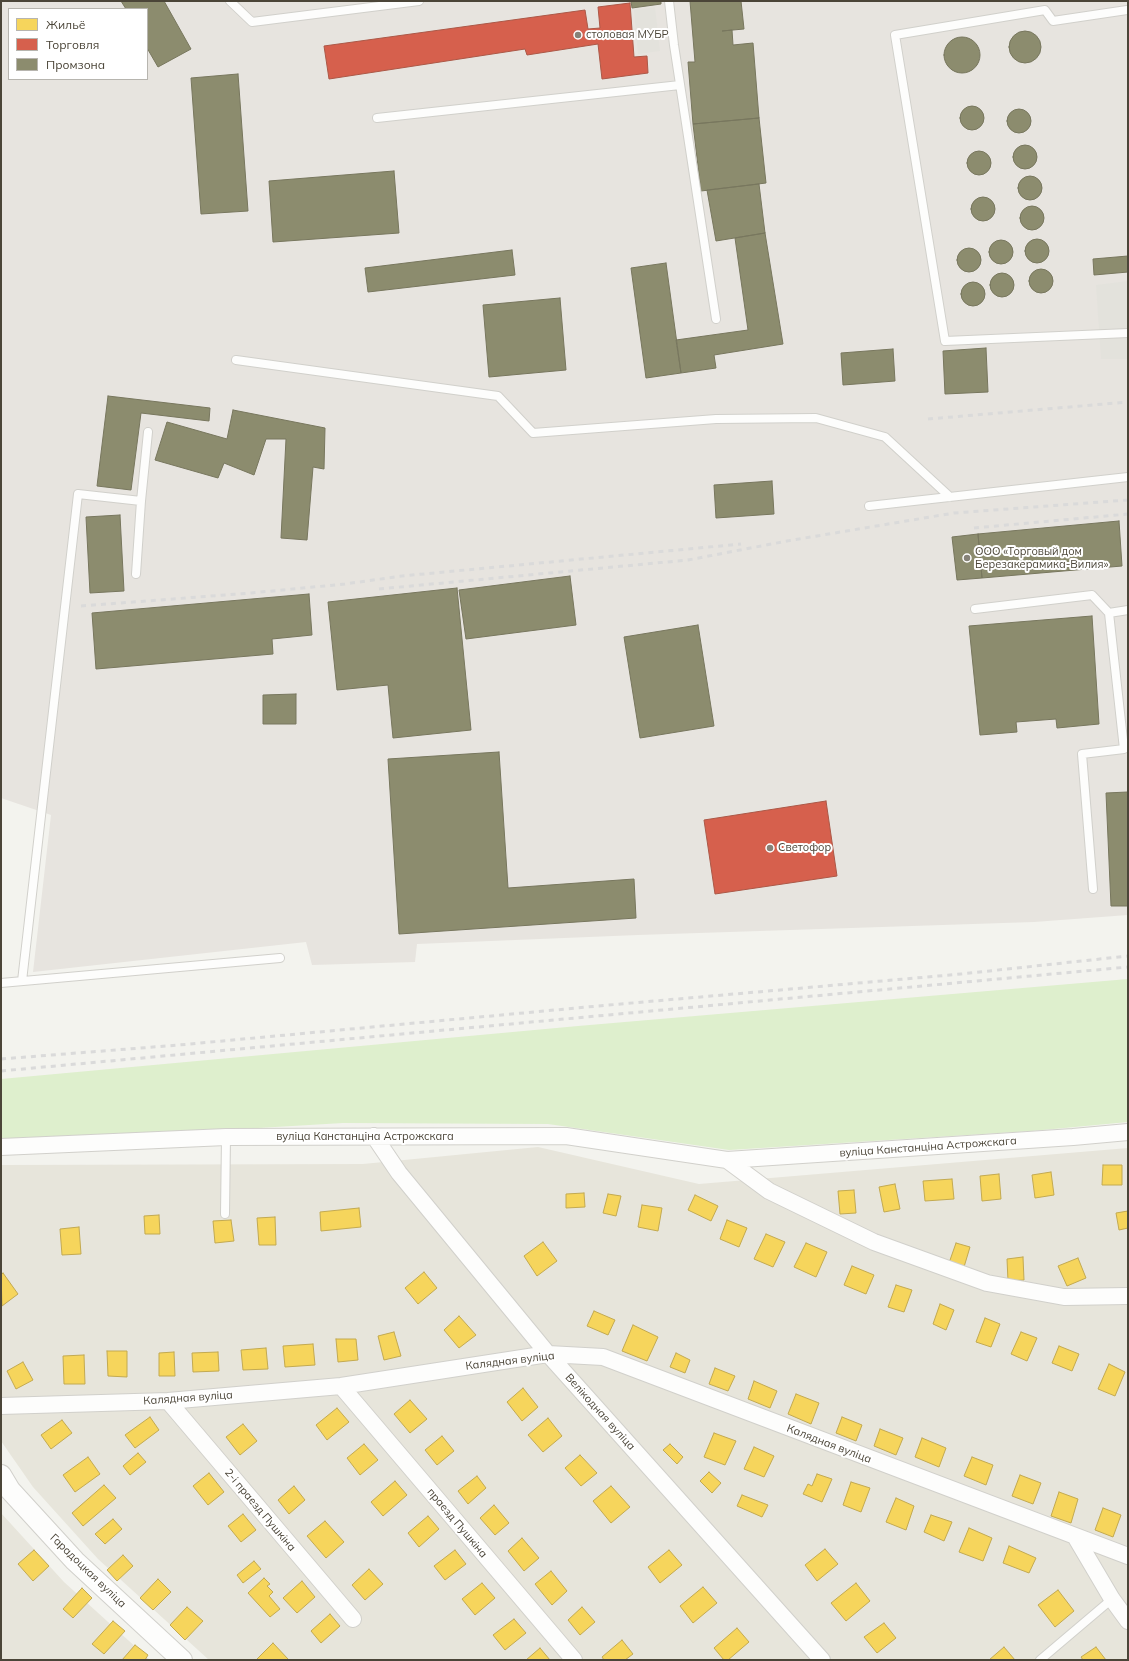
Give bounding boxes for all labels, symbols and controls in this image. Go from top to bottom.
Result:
legend [8,8,148,80]
text: Жильё [46,17,85,32]
place label: столовая МУБР [586,28,669,42]
marker: столовая МУБР [573,30,583,40]
text: Торговля [46,37,99,52]
text: Промзона [46,57,105,72]
place label: ООО «Торговый дом Березакерамика-Вилия» [975,545,1108,571]
marker: ООО «Торговый дом Березакерамика-Вилия» [962,553,972,563]
place label: Светофор [778,841,831,855]
marker: Светофор [765,843,775,853]
street label: вуліца Канстанціна Астрожскага [276,1130,454,1144]
street label: вуліца Канстанціна Астрожскага [839,1134,1017,1160]
street label: Калядная вуліца [465,1349,555,1373]
street label: Велікодная вуліца [562,1371,638,1453]
street label: Калядная вуліца [143,1388,233,1408]
street label: Калядная вуліца [785,1422,873,1466]
street label: 2-і праезд Пушкіна [222,1466,298,1554]
street label: праезд Пушкіна [424,1486,490,1560]
street label: Гарадоцкая вуліца [47,1531,129,1611]

